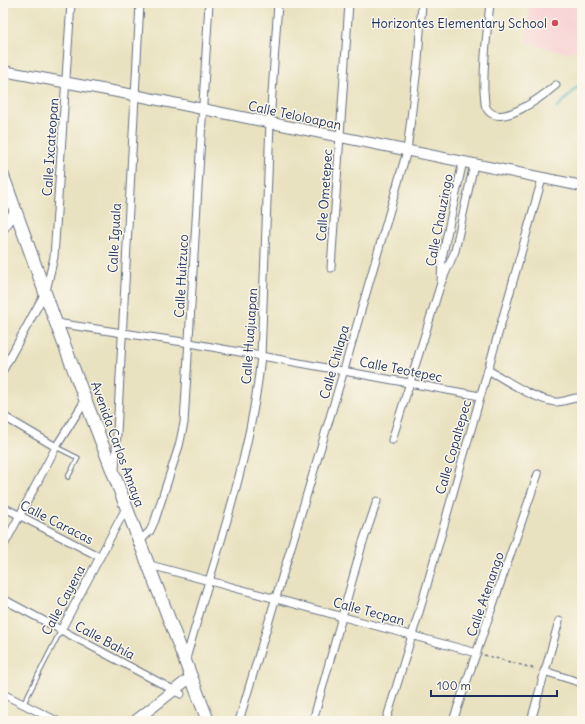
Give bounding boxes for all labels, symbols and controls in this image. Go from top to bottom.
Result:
place label: Horizontes Elementary School [371,15,547,32]
marker: Horizontes Elementary School [550,18,560,28]
street label: Calle Ixcateopan [39,97,62,197]
street label: Calle Teloloapan [247,97,344,134]
street label: Calle Ometepec [313,148,336,242]
street label: Calle Chauzingo [422,172,457,268]
street label: Calle Iguala [104,203,125,273]
street label: Calle Huitzuco [171,234,192,318]
street label: Calle Huajuapan [238,287,261,385]
street label: Calle Chilapa [316,323,353,401]
street label: Calle Teotepec [358,353,444,386]
street label: Avenida Carlos Amaya [87,379,148,509]
street label: Calle Copaltepec [432,398,475,496]
street label: Calle Caracas [17,497,96,548]
street label: Calle Atenango [463,550,508,639]
street label: Calle Cayena [38,562,89,638]
street label: Calle Tecpan [331,594,407,629]
street label: Calle Bahía [72,618,138,663]
scale bar [431,672,557,698]
text: 100 m [437,678,471,693]

